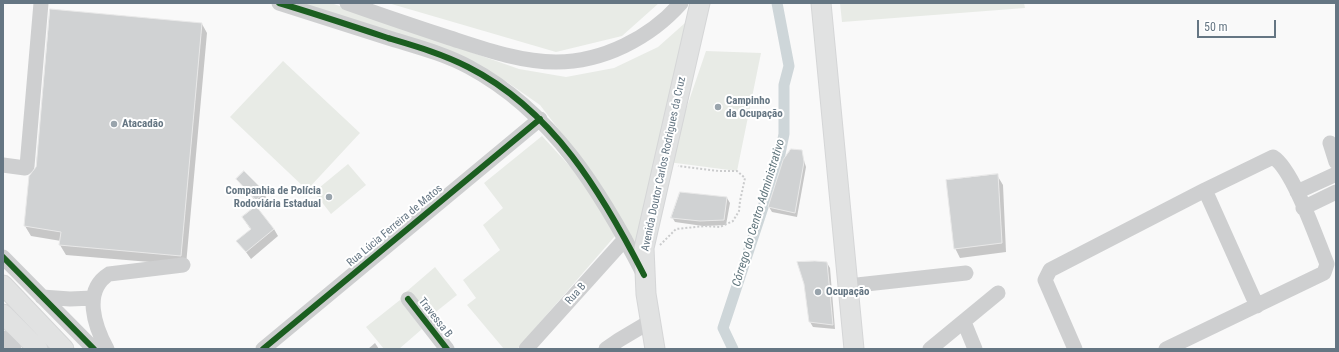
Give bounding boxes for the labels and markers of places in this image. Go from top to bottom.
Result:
place label: Campinho da Ocupação [726,94,783,120]
marker: Campinho da Ocupação [713,102,723,112]
place label: Atacadão [122,117,163,131]
marker: Atacadão [109,119,119,129]
place label: Companhia de Polícia Rodoviária Estadual [226,184,321,210]
marker: Companhia de Polícia Rodoviária Estadual [324,192,334,202]
place label: Ocupação [826,285,869,299]
marker: Ocupação [813,287,823,297]

